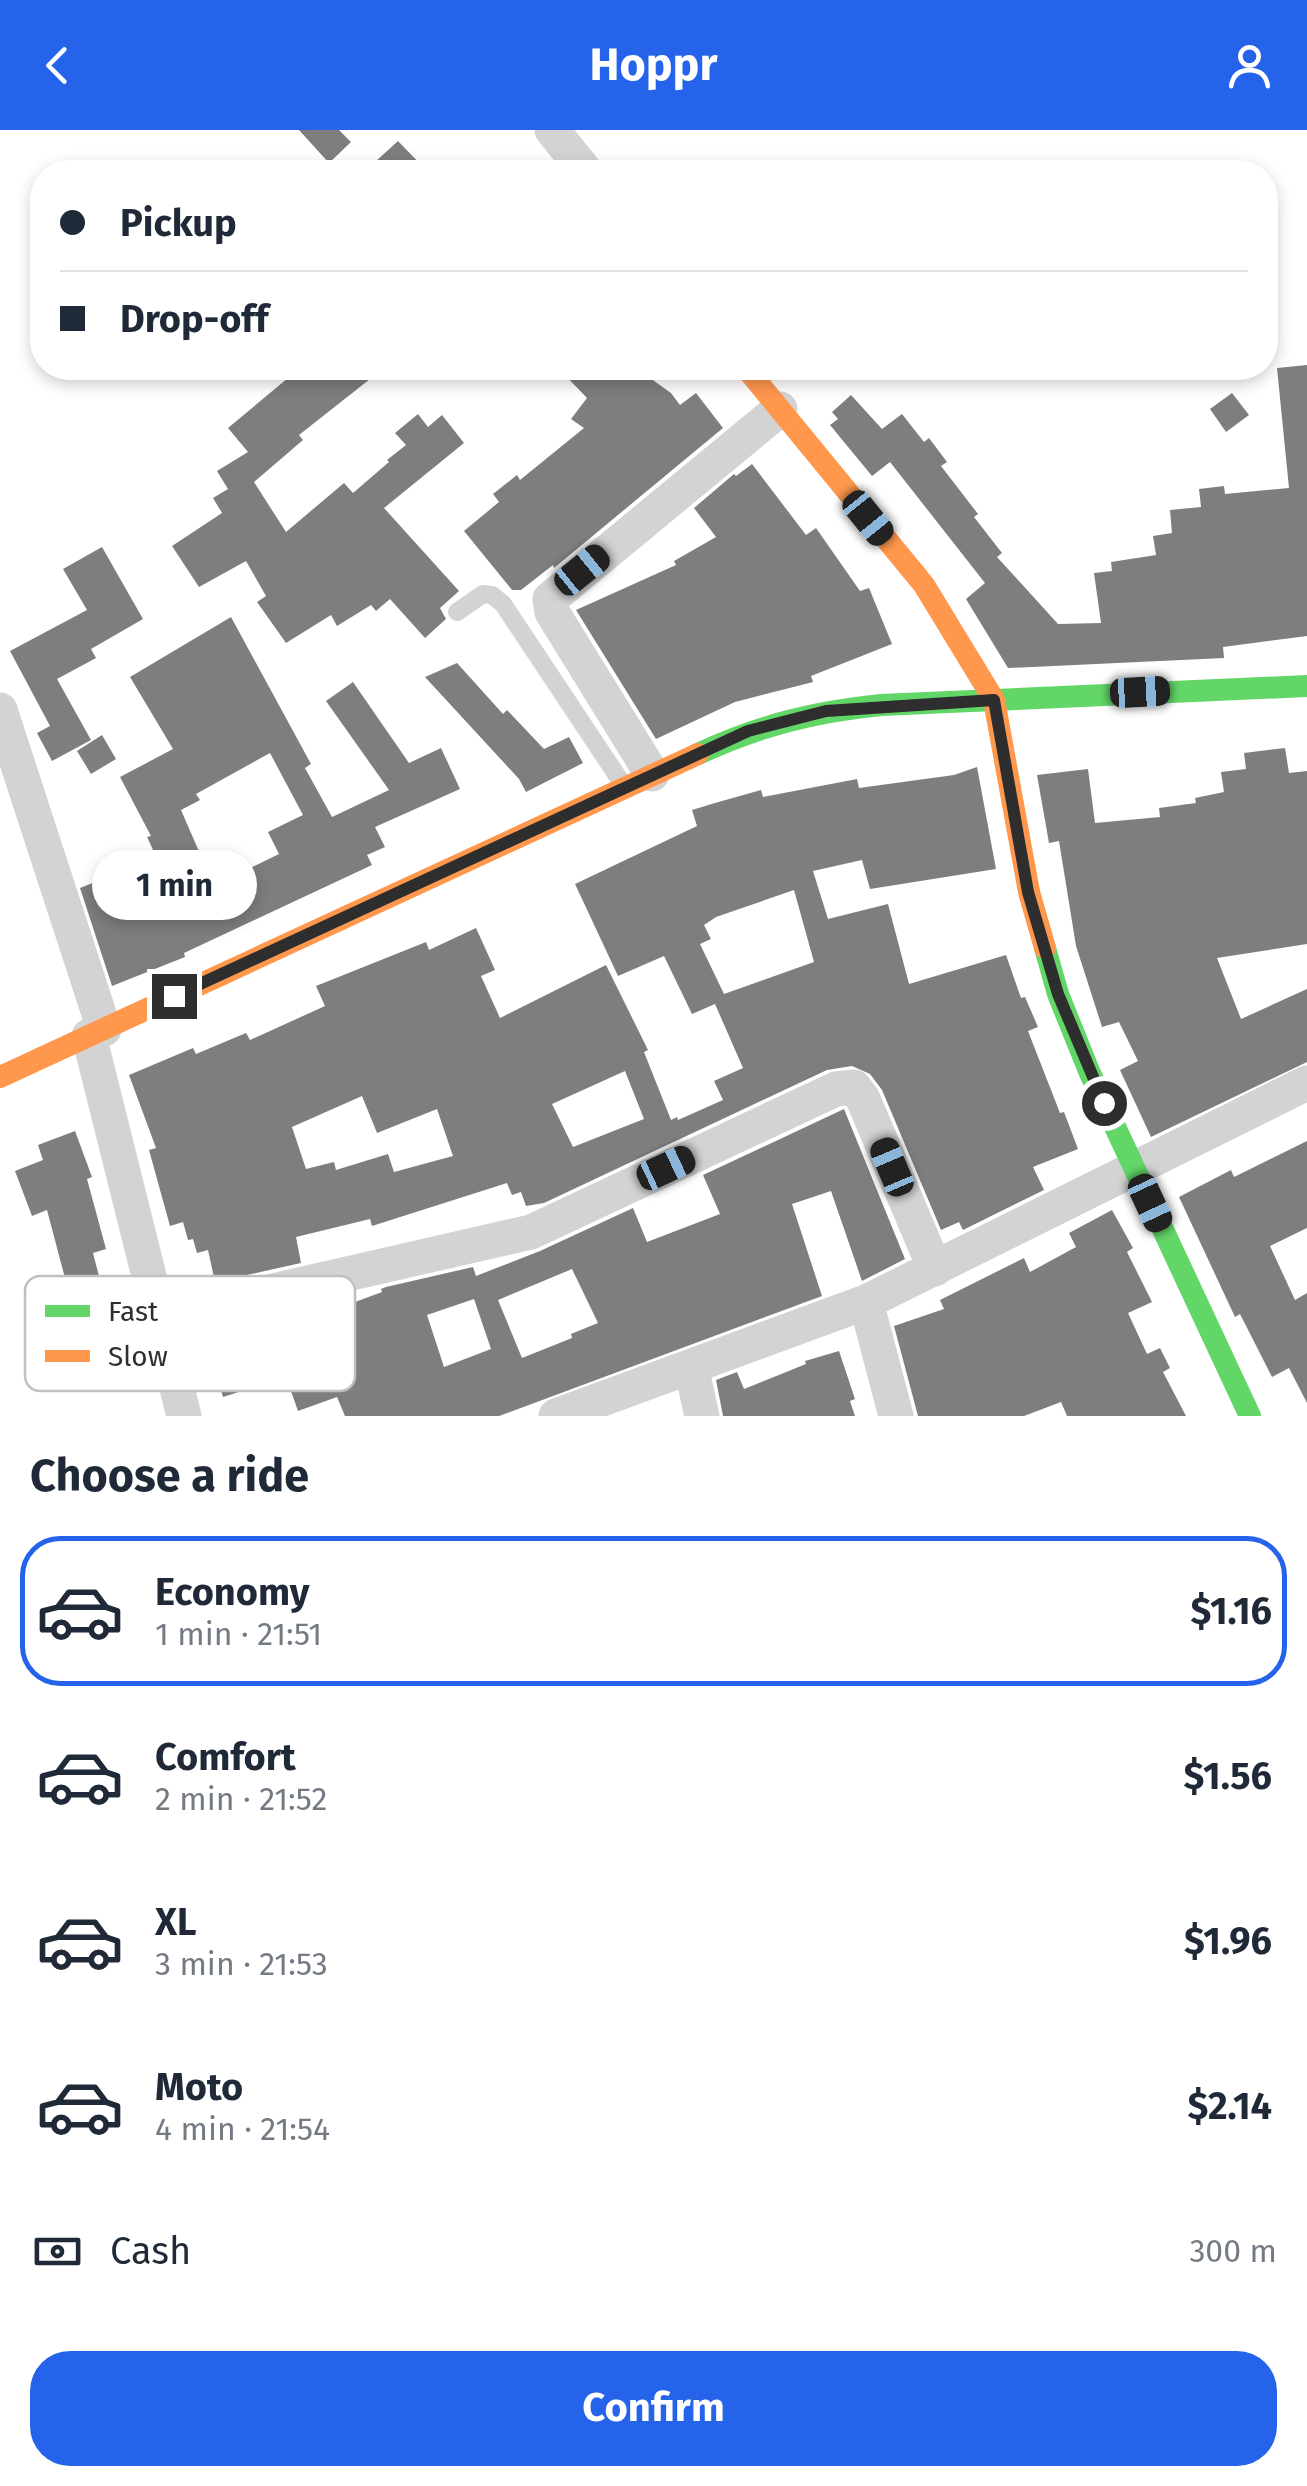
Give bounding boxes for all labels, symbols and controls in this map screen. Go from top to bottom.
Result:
icon: back [30,38,85,93]
text: Hoppr [589,38,718,92]
icon: person [1222,38,1277,93]
text: Pickup [120,200,237,246]
text: Drop-off [120,296,268,342]
car [837,485,899,551]
car [549,539,615,601]
car [1109,675,1171,709]
callout: 1 min [91,851,256,921]
text: 1 min [136,866,213,904]
route end [152,974,197,1019]
route start [1082,1081,1127,1126]
car [866,1134,918,1200]
car [632,1142,700,1194]
car [1124,1169,1176,1237]
legend [25,1276,355,1391]
text: Fast [108,1295,159,1328]
text: Slow [108,1340,168,1373]
text: Choose a ride [30,1449,309,1503]
icon: car [35,1566,125,1656]
text: Economy [155,1569,310,1615]
text: $1.16 [1190,1588,1272,1634]
text: 1 min · 21:51 [155,1615,322,1653]
icon: car [35,1731,125,1821]
text: Comfort [155,1734,296,1780]
text: $1.56 [1184,1753,1272,1799]
text: 2 min · 21:52 [155,1780,327,1818]
icon: car [35,1896,125,1986]
text: XL [155,1899,197,1945]
text: $1.96 [1184,1918,1272,1964]
text: 3 min · 21:53 [155,1945,328,1983]
icon: car [35,2061,125,2151]
text: Moto [155,2064,243,2110]
text: $2.14 [1187,2083,1272,2129]
text: 4 min · 21:54 [155,2110,330,2148]
icon: cash [30,2224,85,2279]
text: Cash [110,2228,191,2274]
text: 300 m [1189,2232,1277,2270]
button: Confirm [30,2351,1277,2466]

